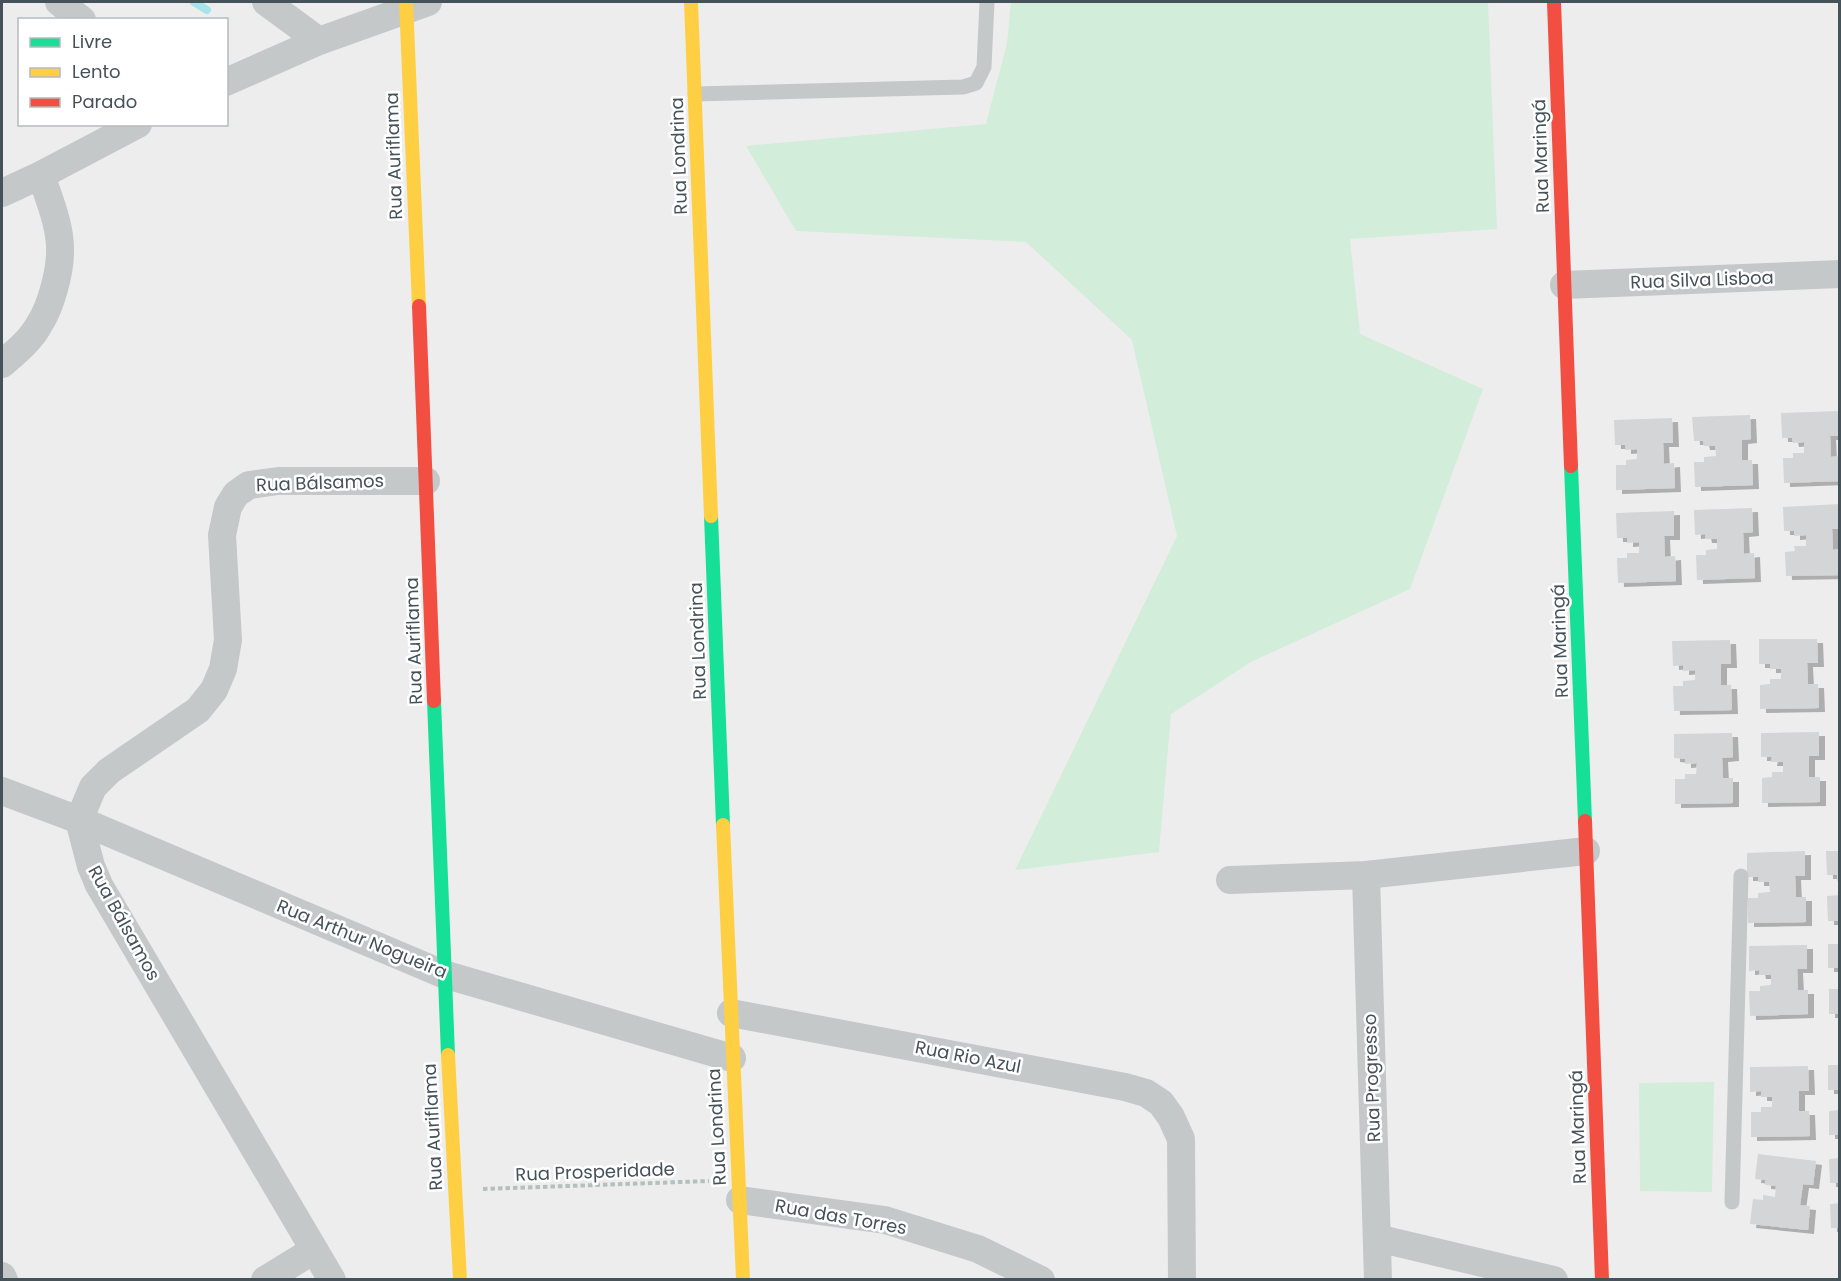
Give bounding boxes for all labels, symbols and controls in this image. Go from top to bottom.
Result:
legend [18,18,228,126]
text: Livre [72,29,112,54]
text: Lento [72,59,121,84]
text: Parado [72,89,137,114]
street label: Rua Auriflama [379,92,408,220]
street label: Rua Londrina [664,97,693,215]
street label: Rua Maringá [1526,99,1555,213]
street label: Rua Silva Lisboa [1630,265,1774,294]
street label: Rua Bálsamos [256,468,384,497]
street label: Rua Auriflama [399,577,428,705]
street label: Rua Londrina [683,582,712,700]
street label: Rua Maringá [1545,584,1574,698]
street label: Rua Bálsamos [82,861,166,985]
street label: Rua Arthur Nogueira [273,893,451,984]
street label: Rua Progresso [1357,1013,1386,1143]
street label: Rua Rio Azul [913,1034,1023,1079]
street label: Rua Auriflama [417,1063,448,1191]
street label: Rua Londrina [701,1068,732,1186]
street label: Rua Maringá [1563,1070,1592,1184]
street label: Rua Prosperidade [515,1156,675,1187]
street label: Rua das Torres [773,1193,909,1240]

